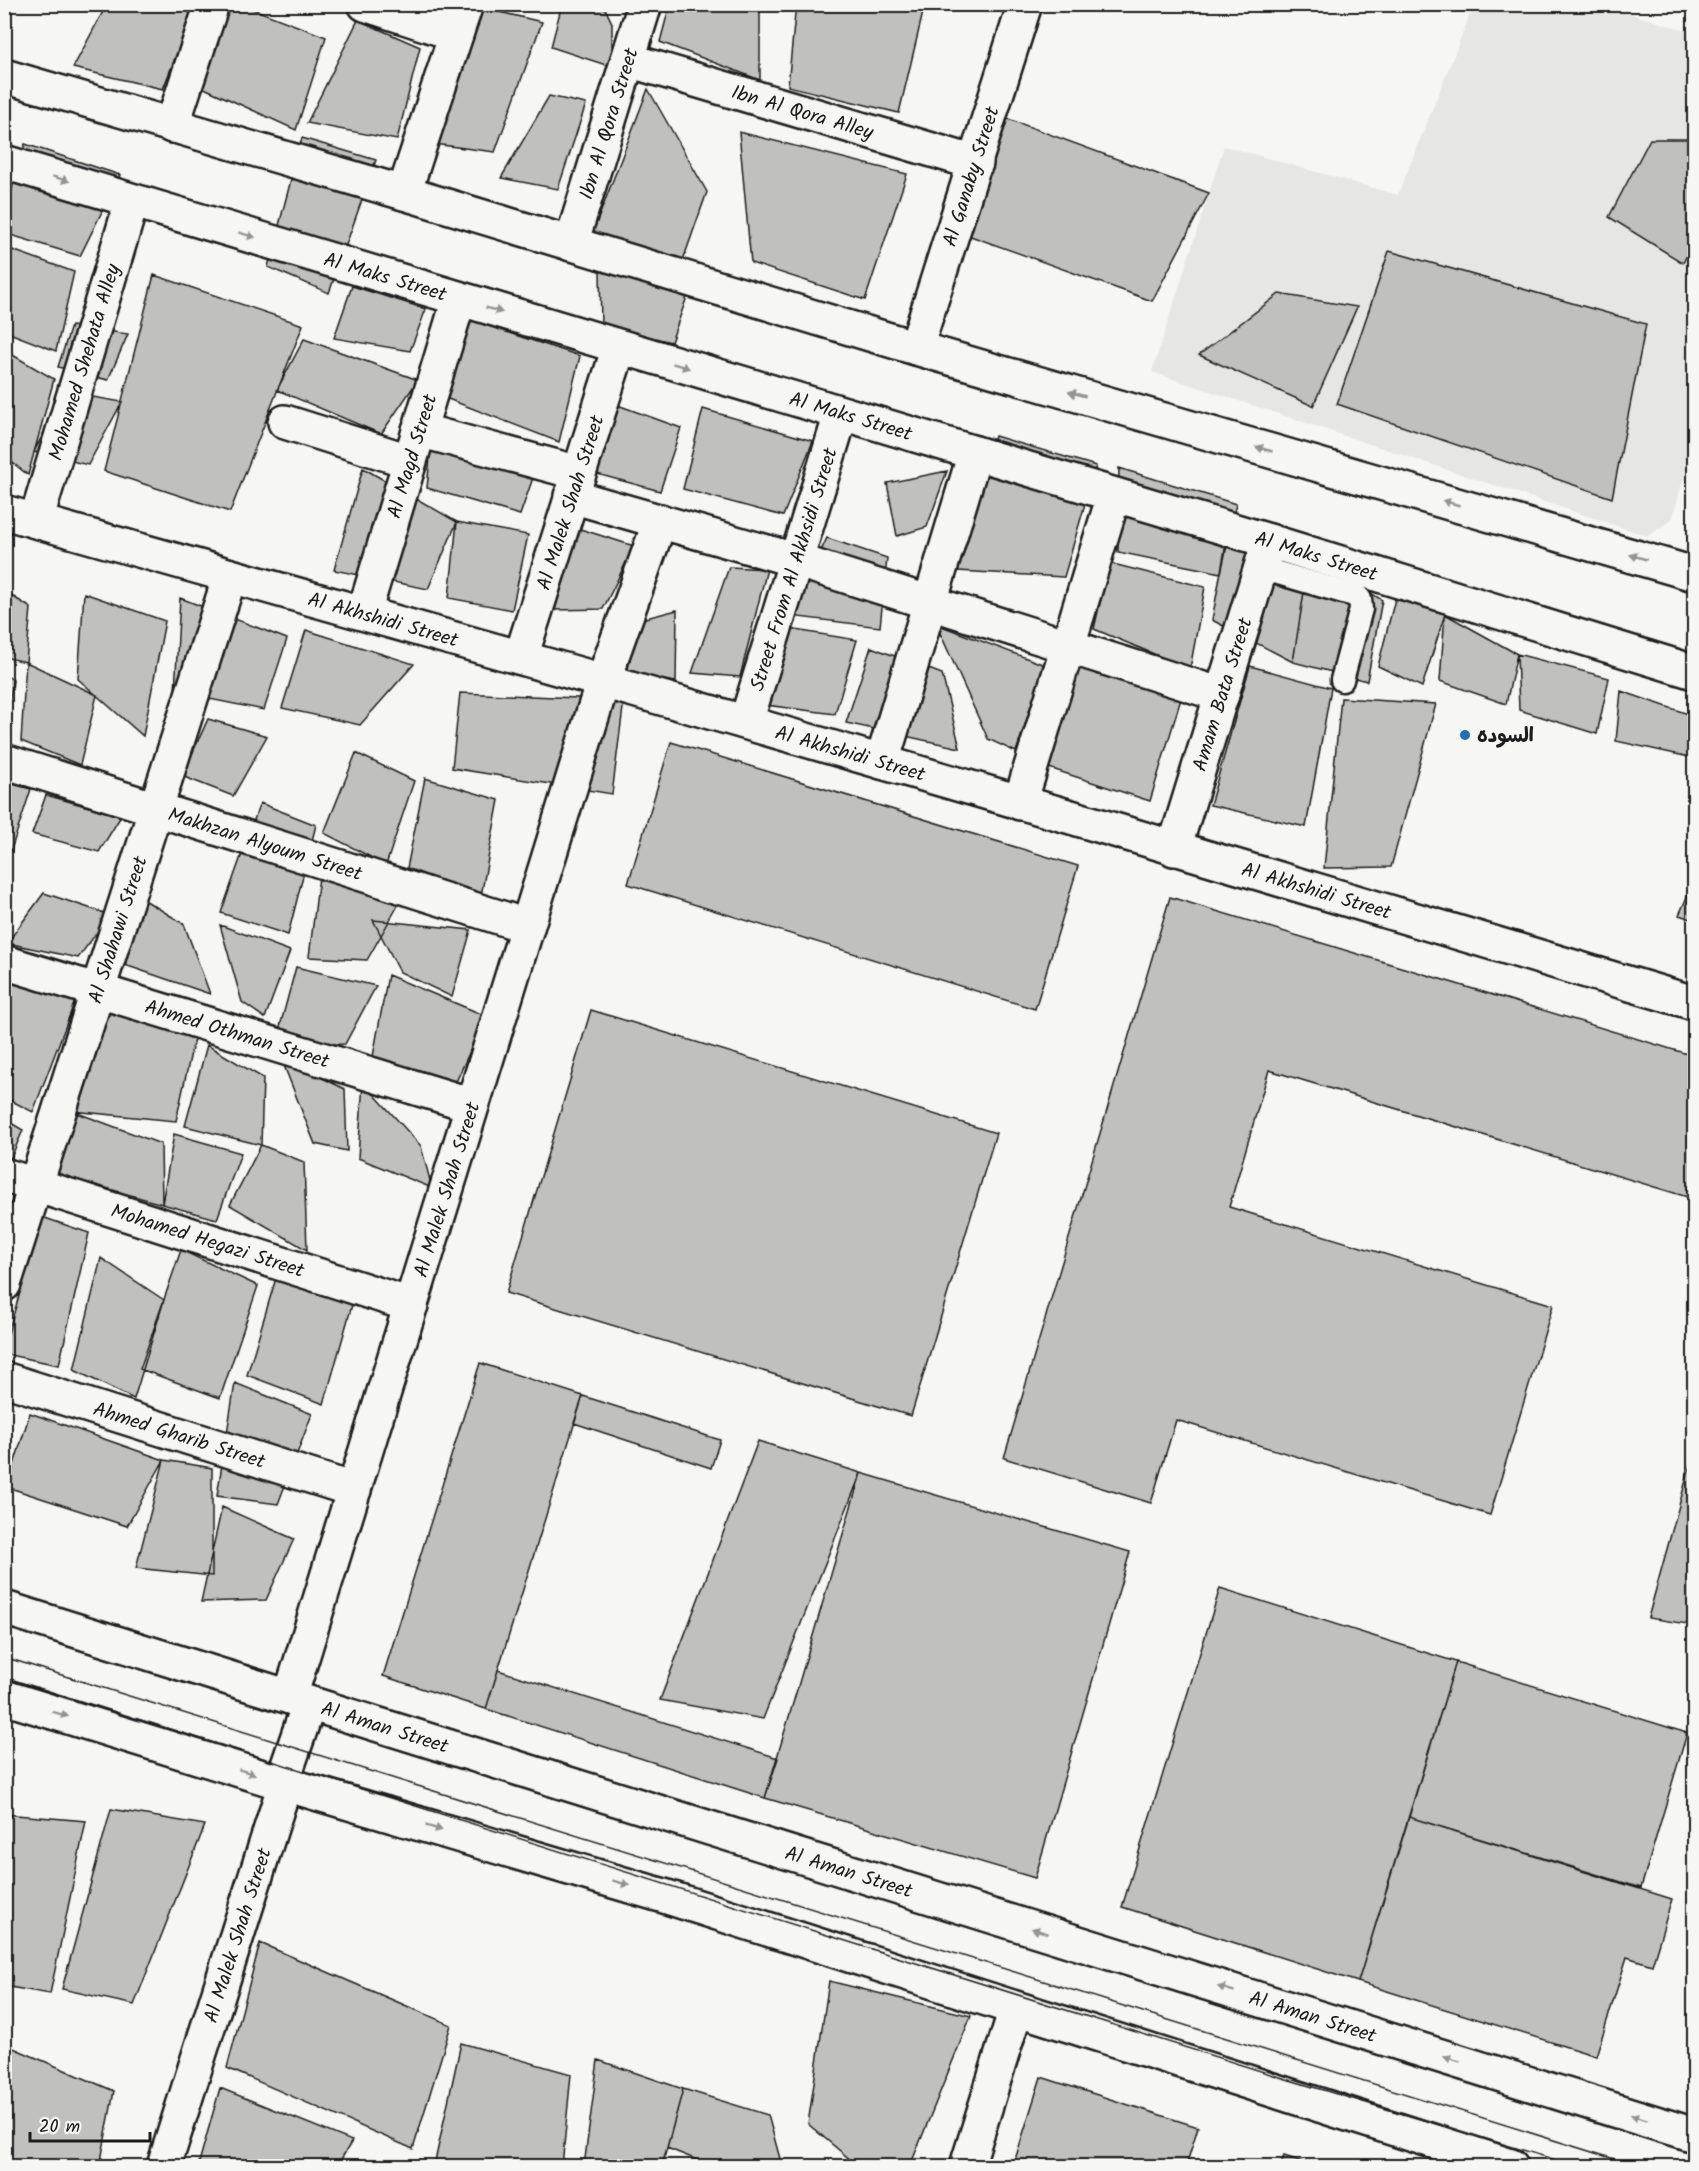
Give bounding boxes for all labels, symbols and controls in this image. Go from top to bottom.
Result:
street label: Ibn Al Qora Street [572,44,649,204]
street label: Ibn Al Qora Alley [727,77,877,150]
street label: Al Ganaby Street [935,103,1010,251]
one-way arrow [52,175,70,184]
one-way arrow [238,231,256,240]
street label: Al Maks Street [319,245,450,312]
street label: Mohamed Shehata Alley [41,260,130,465]
one-way arrow [485,306,503,315]
one-way arrow [672,362,690,371]
street label: Al Maks Street [785,384,916,451]
one-way arrow [1067,389,1085,398]
street label: Al Magd Street [379,390,447,523]
street label: Al Malek Shah Street [529,411,614,595]
street label: Street From Al Akhsidi Street [742,444,848,695]
one-way arrow [1255,444,1273,453]
one-way arrow [1442,498,1460,507]
street label: Al Maks Street [1250,524,1381,592]
one-way arrow [1629,552,1647,562]
street label: Al Akhshidi Street [304,584,462,657]
street label: Amam Bata Street [1185,614,1263,776]
street label: Al Akhshidi Street [771,718,929,792]
place label: السوده [1477,721,1534,753]
marker: السوده [1458,728,1472,742]
street label: Makhzan Alyoum Street [164,800,366,891]
street label: Al Shahawi Street [81,852,158,1008]
street label: Al Akhshidi Street [1237,855,1395,930]
street label: Ahmed Othman Street [141,992,333,1079]
street label: Al Malek Shah Street [406,1098,490,1282]
street label: Mohamed Hegazi Street [106,1196,308,1288]
street label: Ahmed Gharib Street [89,1394,269,1479]
street label: Al Aman Street [317,1694,452,1764]
one-way arrow [51,1710,69,1720]
one-way arrow [238,1768,256,1777]
one-way arrow [425,1824,443,1833]
street label: Al Aman Street [780,1838,916,1908]
street label: Al Malek Shah Street [196,1844,282,2027]
one-way arrow [612,1879,630,1888]
one-way arrow [1031,1926,1049,1935]
street label: Al Aman Street [1244,1983,1380,2053]
one-way arrow [1217,1984,1235,1993]
one-way arrow [1443,2054,1461,2064]
scale bar [30,2105,150,2143]
one-way arrow [1630,2112,1648,2122]
text: 20 m [39,2113,80,2142]

